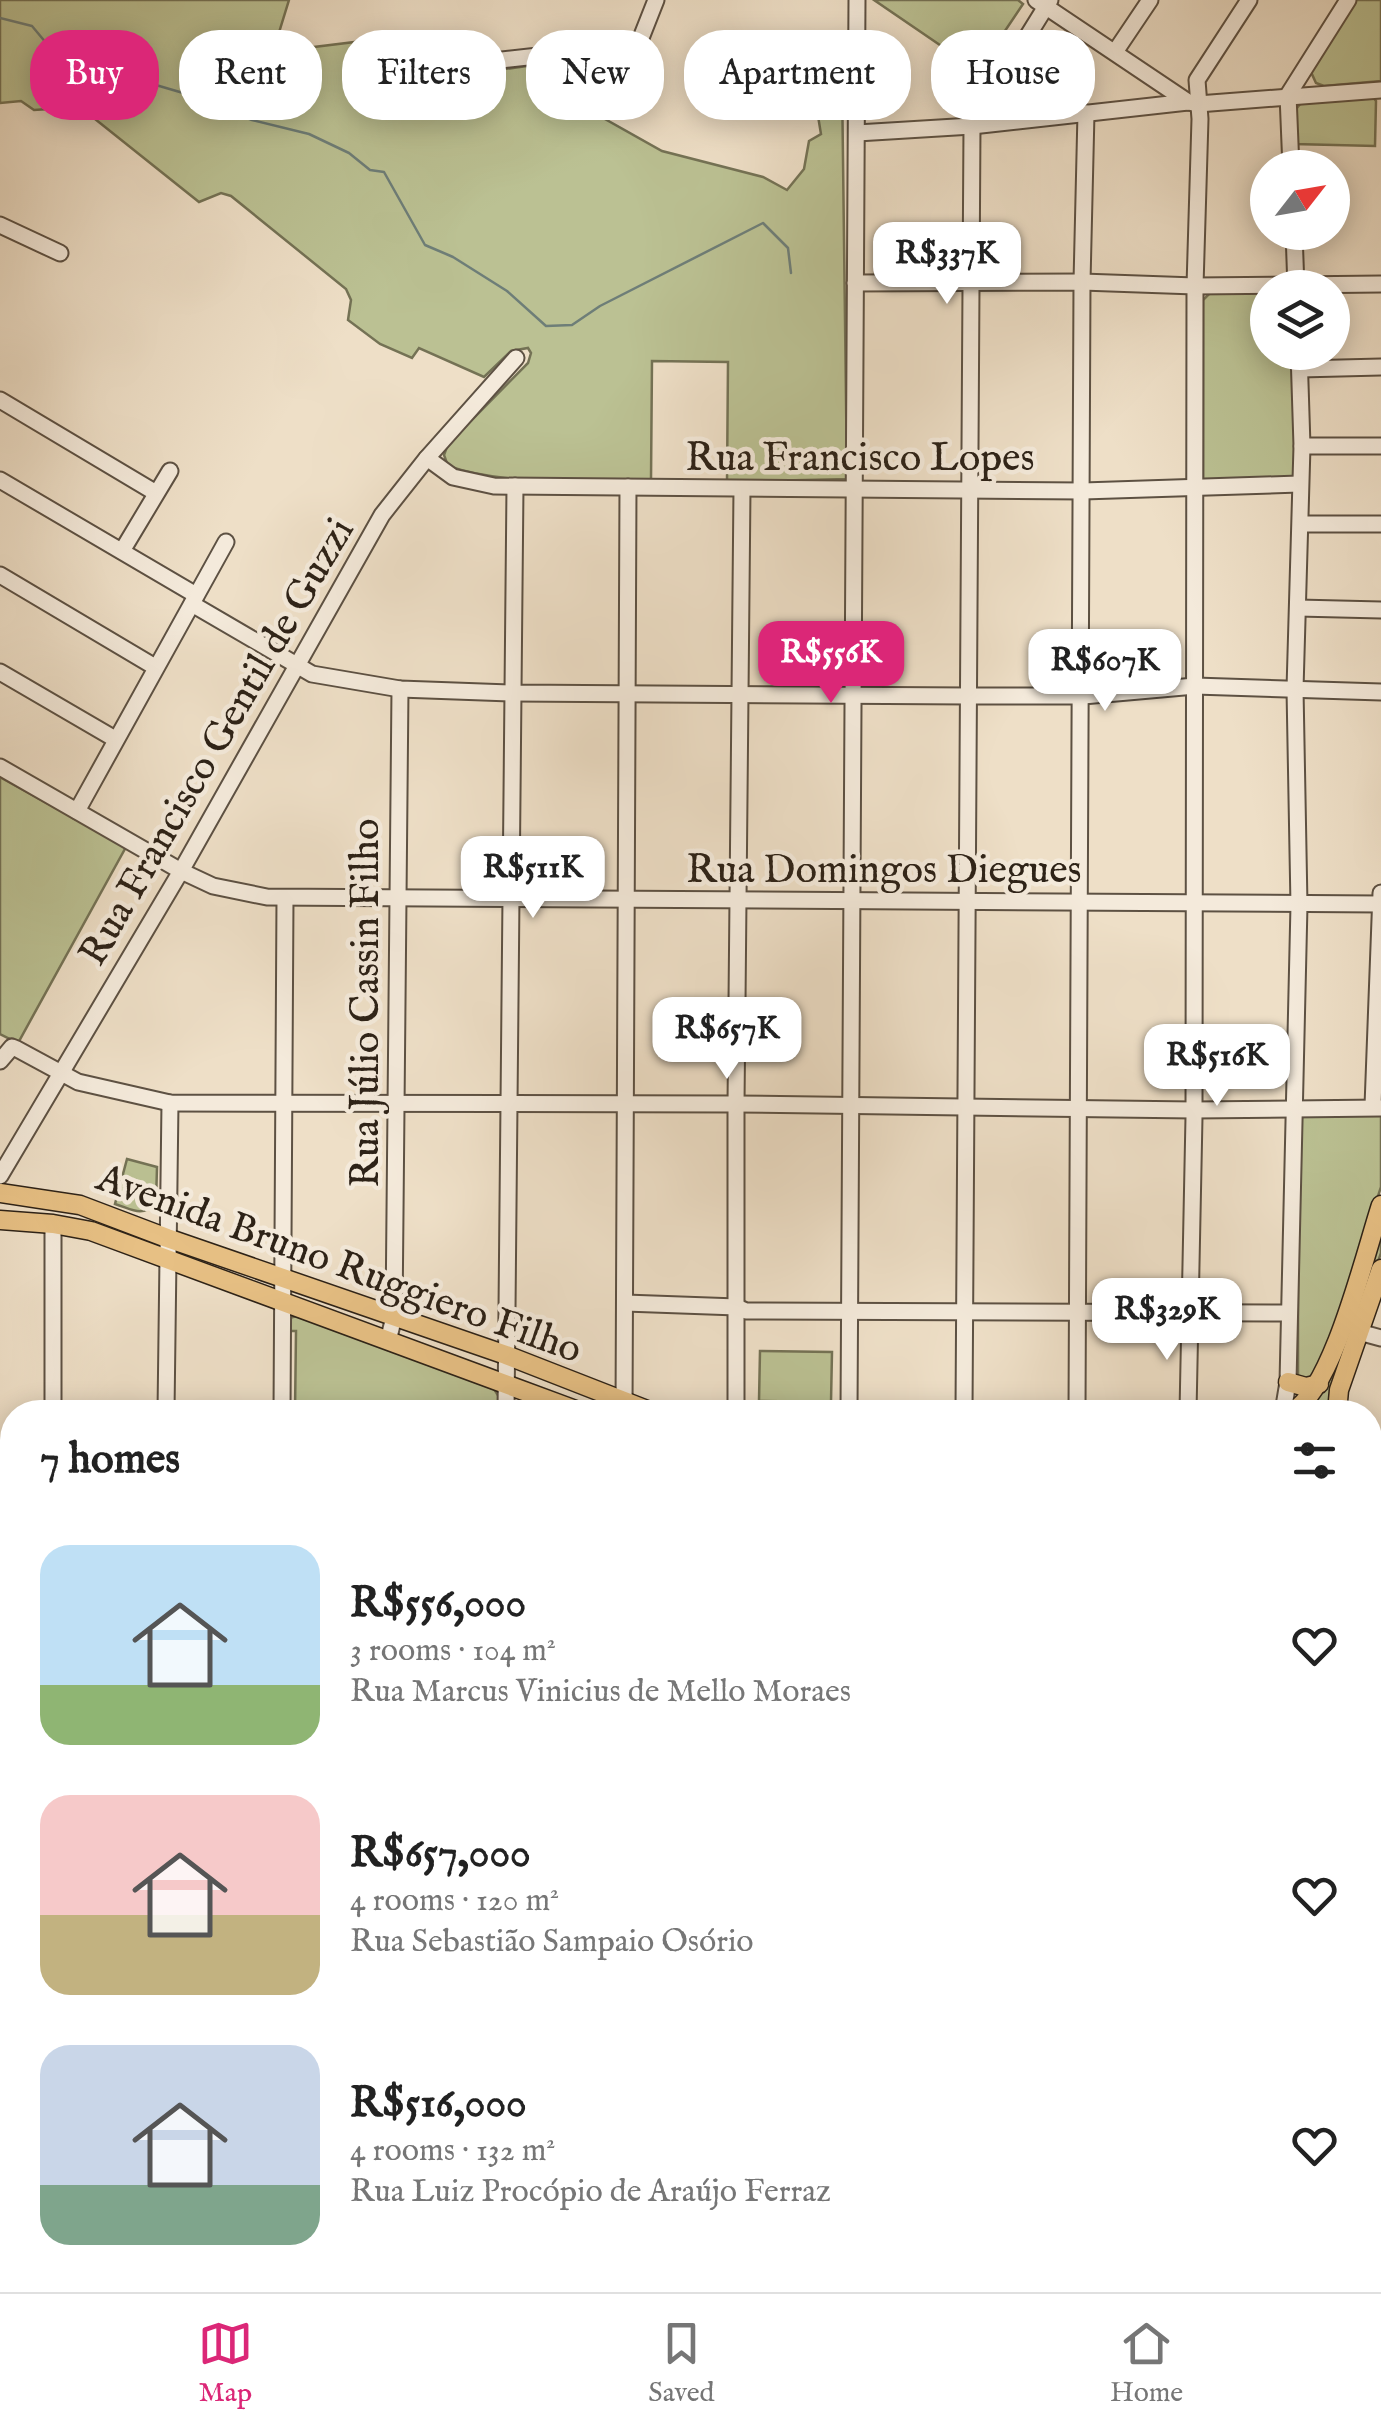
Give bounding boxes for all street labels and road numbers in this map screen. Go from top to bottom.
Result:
street label: Rua Francisco Lopes [685,434,1035,485]
street label: Rua Francisco Gentil de Guzzi [69,510,367,976]
street label: Rua Júlio Cassin Filho [342,818,393,1188]
street label: Rua Domingos Diegues [686,846,1082,897]
street label: Avenida Bruno Ruggiero Filho [88,1153,588,1377]

